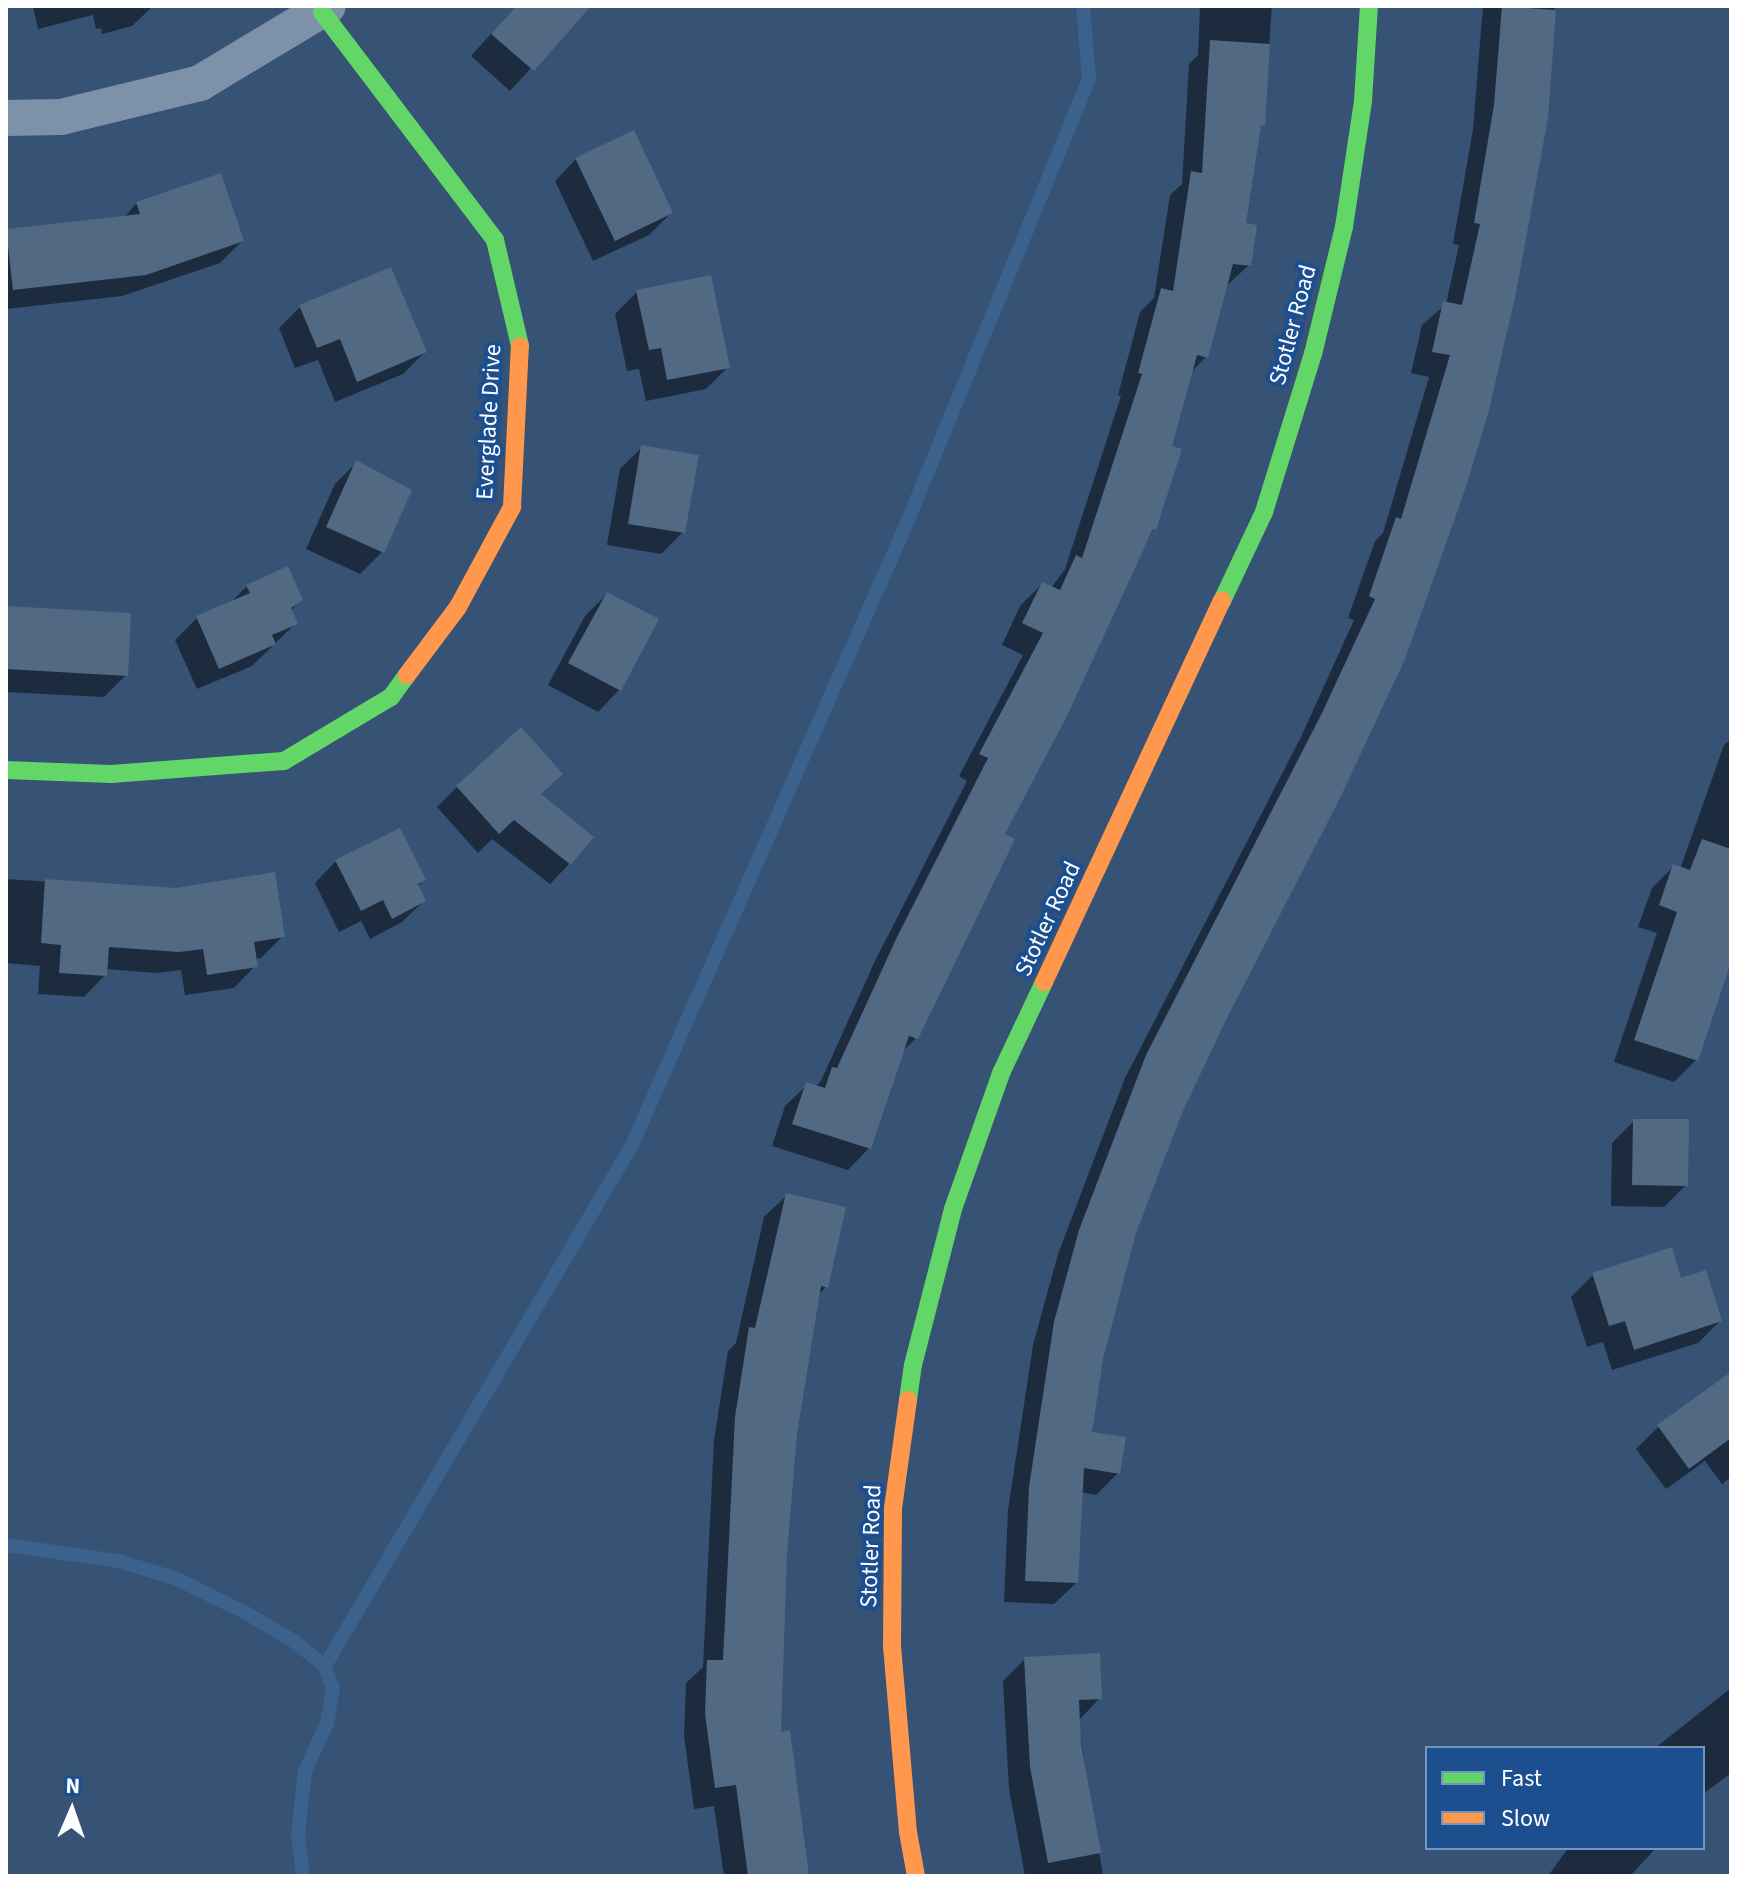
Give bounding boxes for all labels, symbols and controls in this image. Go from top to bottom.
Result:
street label: Stotler Road [1263,262,1323,388]
street label: Everglade Drive [471,343,507,501]
street label: Stotler Road [1009,857,1087,981]
street label: Stotler Road [854,1484,888,1608]
legend [1425,1746,1705,1850]
text: Fast [1501,1761,1542,1796]
north arrow [32,1770,112,1850]
text: N [65,1770,81,1802]
text: Slow [1501,1801,1550,1836]

